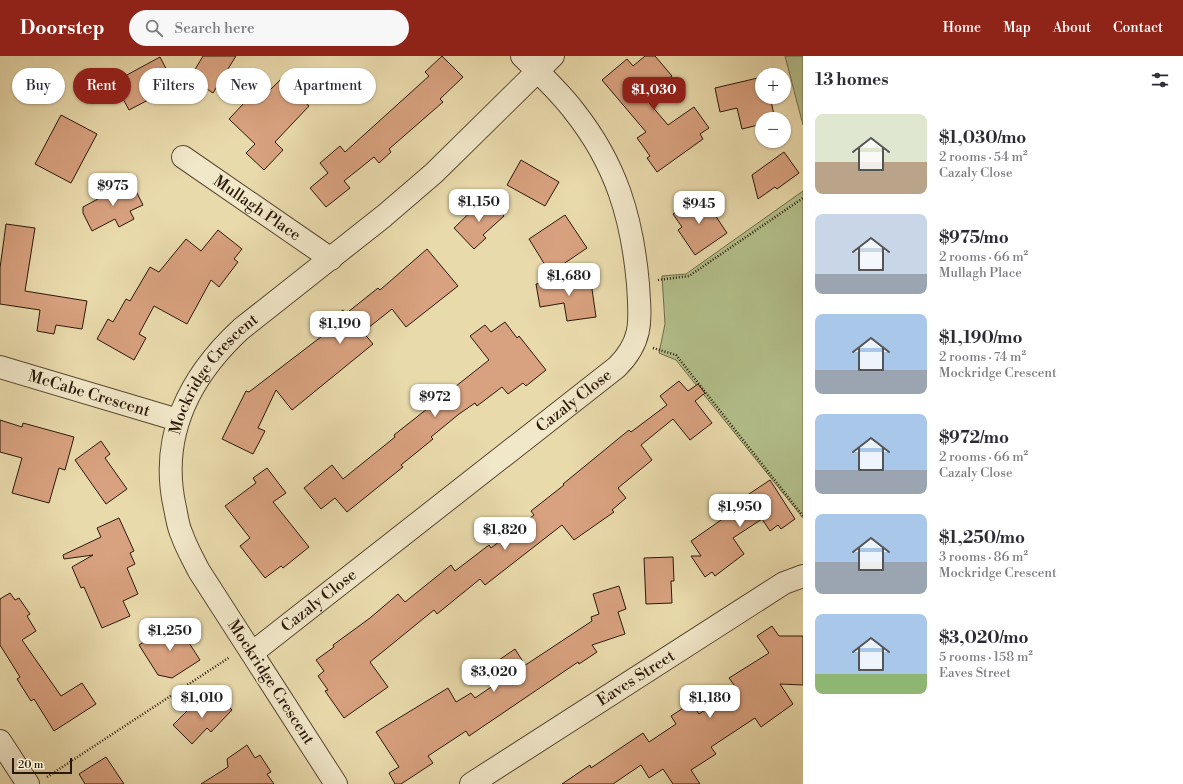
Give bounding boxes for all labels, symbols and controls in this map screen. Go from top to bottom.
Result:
search box [129,10,409,46]
text: Doorstep [20,16,105,40]
icon: search [143,17,165,39]
text: Search here [175,19,255,38]
text: Home [943,19,981,37]
text: Map [1003,19,1031,37]
text: About [1053,19,1091,37]
text: Contact [1113,19,1163,37]
chip: Buy [12,68,65,104]
chip: Rent [73,68,131,104]
chip: Filters [139,68,208,104]
chip: New [216,68,271,104]
chip: Apartment [279,68,376,104]
map controls [755,68,791,148]
button: + [755,68,791,104]
text: 13 homes [815,69,889,91]
icon: filters [1149,69,1171,91]
pin: $1,030 [621,77,687,111]
text: $1,030 [632,82,676,98]
button: − [755,112,791,148]
text: $1,030/mo [939,127,1026,149]
icon: home [847,130,895,178]
text: 2 rooms · 54 m² [939,149,1028,165]
text: Cazaly Close [939,165,1013,181]
street label: Mullagh Place [209,171,305,245]
pin: $975 [89,173,137,207]
text: $975 [97,178,129,194]
pin: $1,150 [446,189,512,223]
pin: $945 [675,191,723,225]
text: $1,150 [458,194,500,210]
text: $945 [683,196,715,212]
text: $975/mo [939,227,1009,249]
icon: home [847,230,895,278]
text: 2 rooms · 66 m² [939,249,1028,265]
pin: $1,680 [536,263,602,297]
text: Mullagh Place [939,265,1022,281]
text: $1,680 [547,268,591,284]
street label: Mockridge Crescent [165,309,262,437]
pin: $1,190 [307,311,373,345]
text: $1,190 [319,316,361,332]
text: $1,190/mo [939,327,1023,349]
icon: home [847,330,895,378]
text: 2 rooms · 74 m² [939,349,1026,365]
street label: Cazaly Close [532,365,616,437]
text: Mockridge Crescent [939,365,1057,381]
street label: McCabe Crescent [26,366,153,421]
pin: $972 [411,384,459,418]
text: $972 [419,389,451,405]
text: $972/mo [939,427,1009,449]
icon: home [847,430,895,478]
text: 2 rooms · 66 m² [939,449,1028,465]
text: Cazaly Close [939,465,1013,481]
pin: $1,950 [707,494,773,528]
text: $1,950 [718,499,762,515]
pin: $1,820 [472,517,538,551]
text: $1,820 [483,522,527,538]
text: $1,250/mo [939,527,1025,549]
icon: home [847,530,895,578]
text: 3 rooms · 86 m² [939,549,1028,565]
street label: Cazaly Close [277,565,361,636]
text: Mockridge Crescent [939,565,1057,581]
street label: Mockridge Crescent [223,616,319,748]
pin: $1,250 [137,618,203,652]
text: $1,250 [148,623,192,639]
text: $3,020/mo [939,627,1028,649]
icon: home [847,630,895,678]
street label: Eaves Street [593,646,679,710]
text: 5 rooms · 158 m² [939,649,1033,665]
pin: $3,020 [461,659,527,693]
text: $3,020 [471,664,517,680]
text: Eaves Street [939,665,1011,681]
pin: $1,010 [169,685,235,719]
pin: $1,180 [677,685,743,719]
text: $1,010 [181,690,223,706]
text: $1,180 [689,690,731,706]
scale bar [12,756,72,775]
text: 20 m [18,758,43,772]

